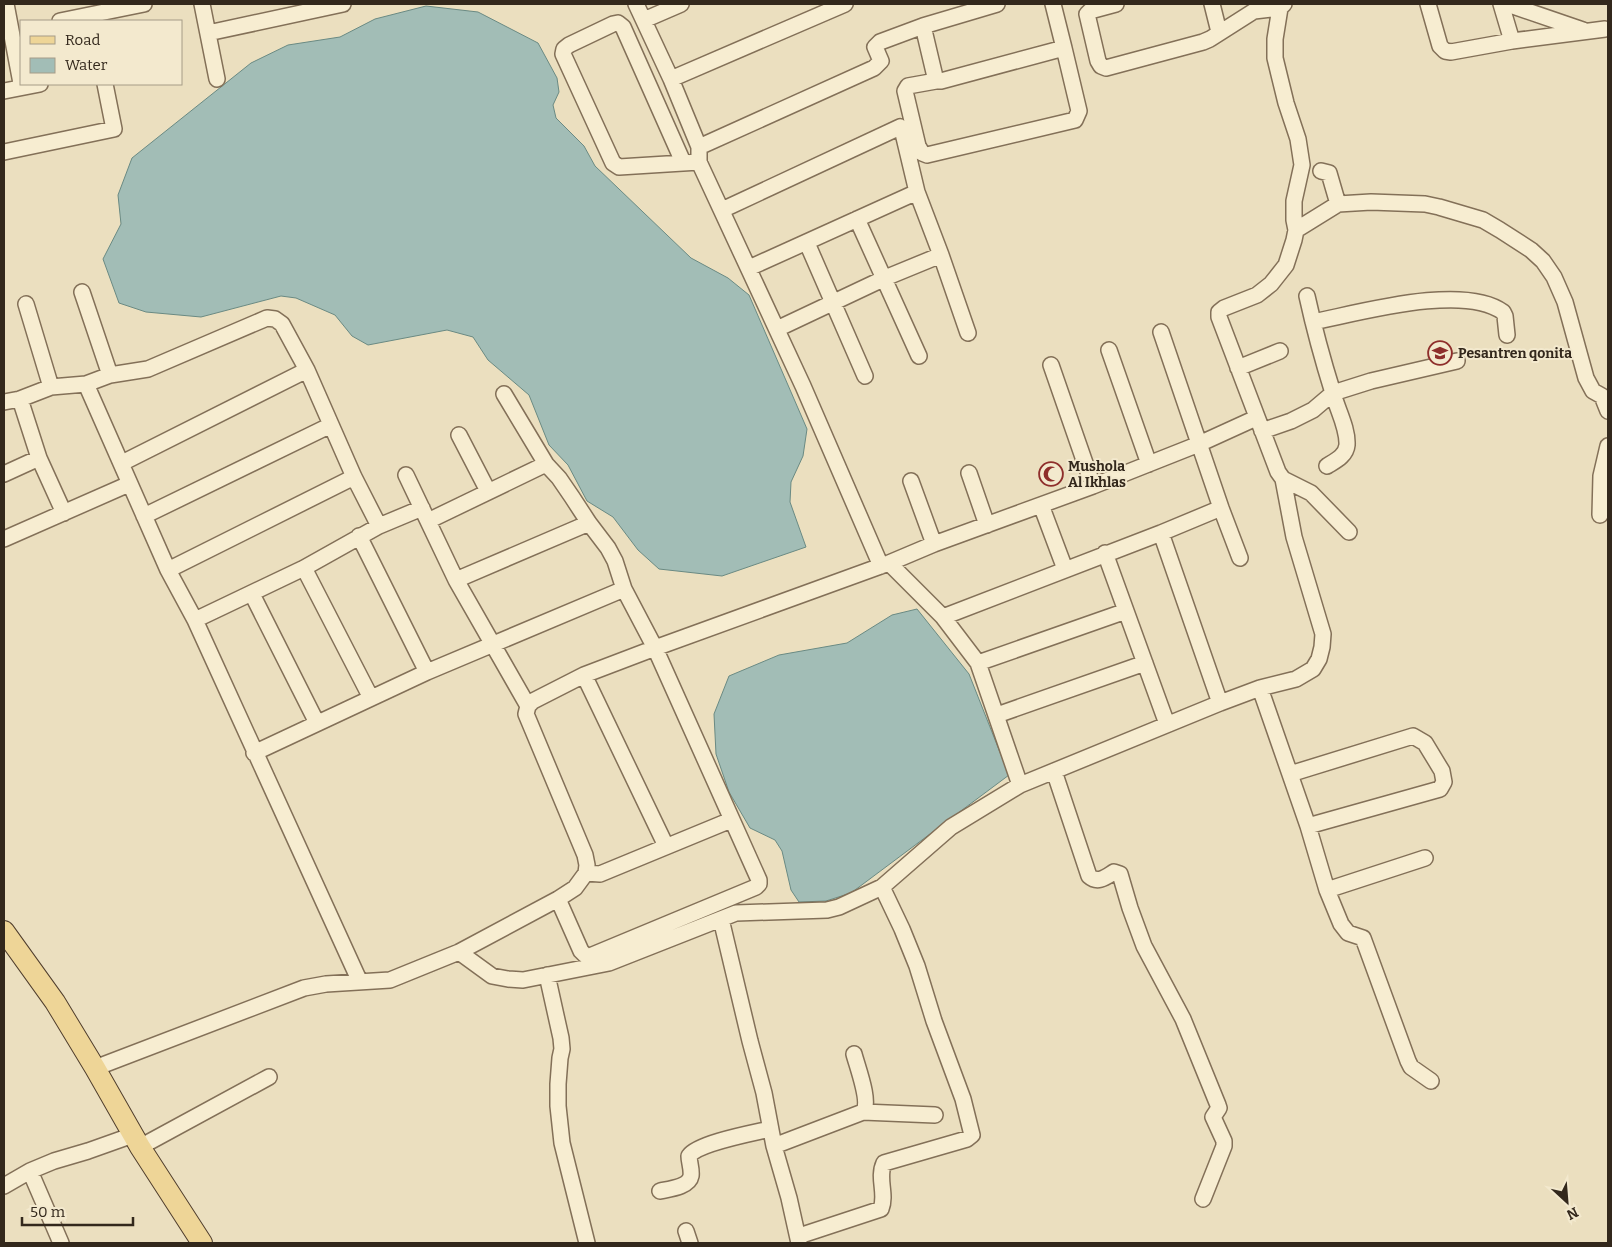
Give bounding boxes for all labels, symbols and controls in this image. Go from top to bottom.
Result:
legend [20,20,182,85]
text: Road [65,31,100,49]
text: Water [65,56,108,74]
school or university icon: Pesantren qonita [1427,340,1453,366]
place label: Pesantren qonita [1458,345,1572,362]
place label: Mushola Al Ikhlas [1068,458,1126,491]
mosque icon: Mushola Al Ikhlas [1038,461,1064,487]
north arrow [1542,1177,1592,1227]
scale bar [22,1194,134,1226]
text: 50 m [30,1203,66,1221]
text: N [1564,1203,1581,1223]

